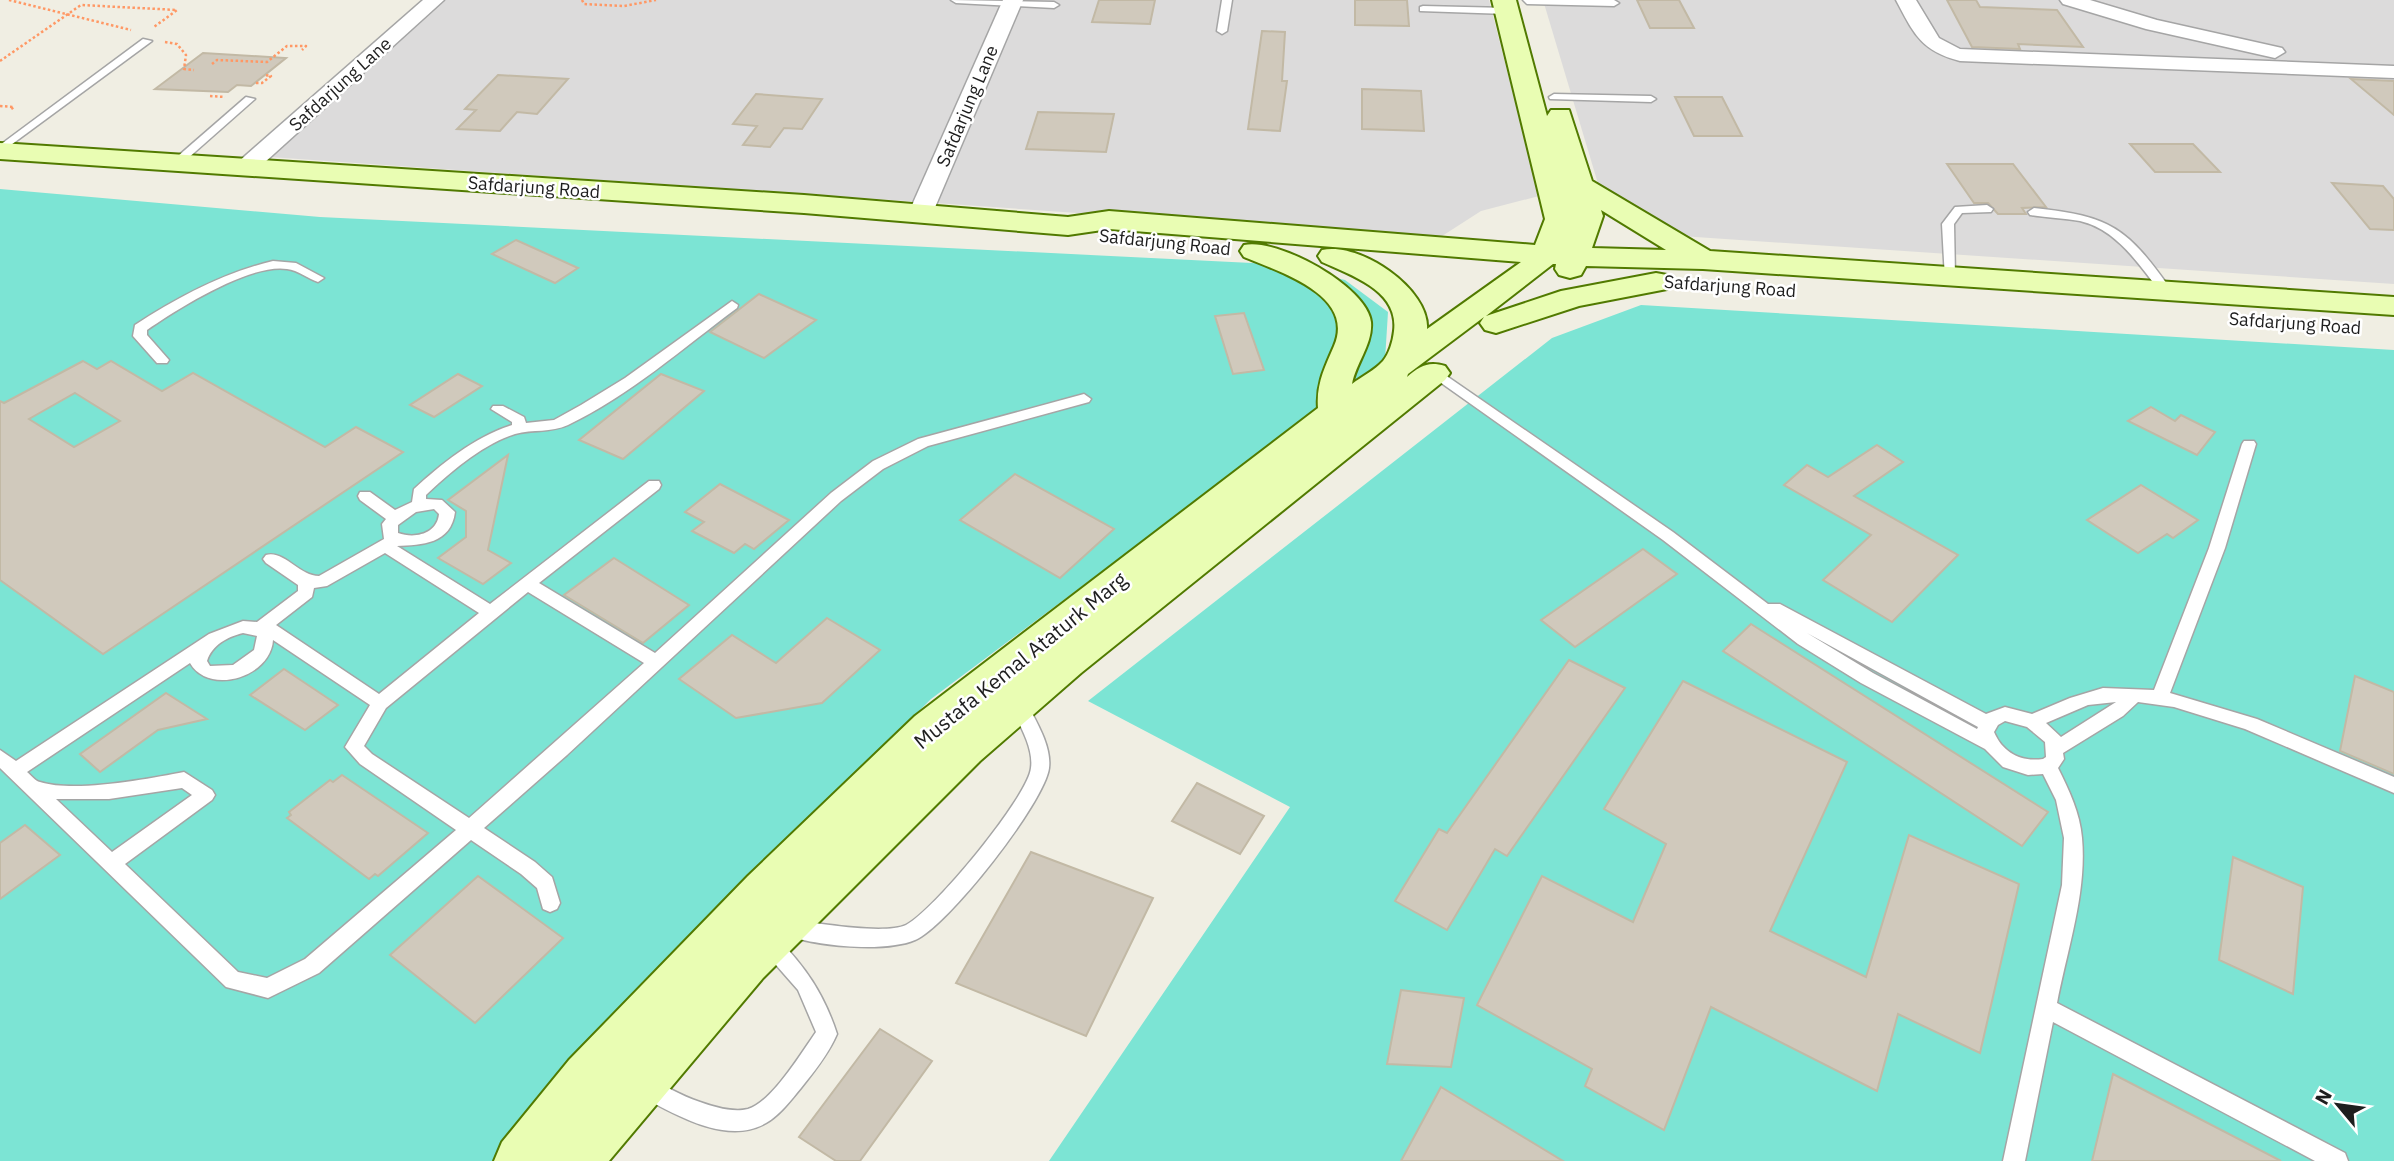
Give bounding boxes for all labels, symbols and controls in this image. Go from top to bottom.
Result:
street label: Safdarjung Lane [284,32,396,136]
street label: Safdarjung Lane [931,42,1003,170]
street label: Safdarjung Road [467,171,601,203]
street label: Safdarjung Road [1098,224,1232,260]
street label: Safdarjung Road [1663,270,1797,302]
street label: Safdarjung Road [2228,307,2362,339]
street label: Mustafa Kemal Ataturk Marg [908,565,1132,755]
north arrow [2303,1070,2373,1140]
text: N [2309,1085,2337,1109]

